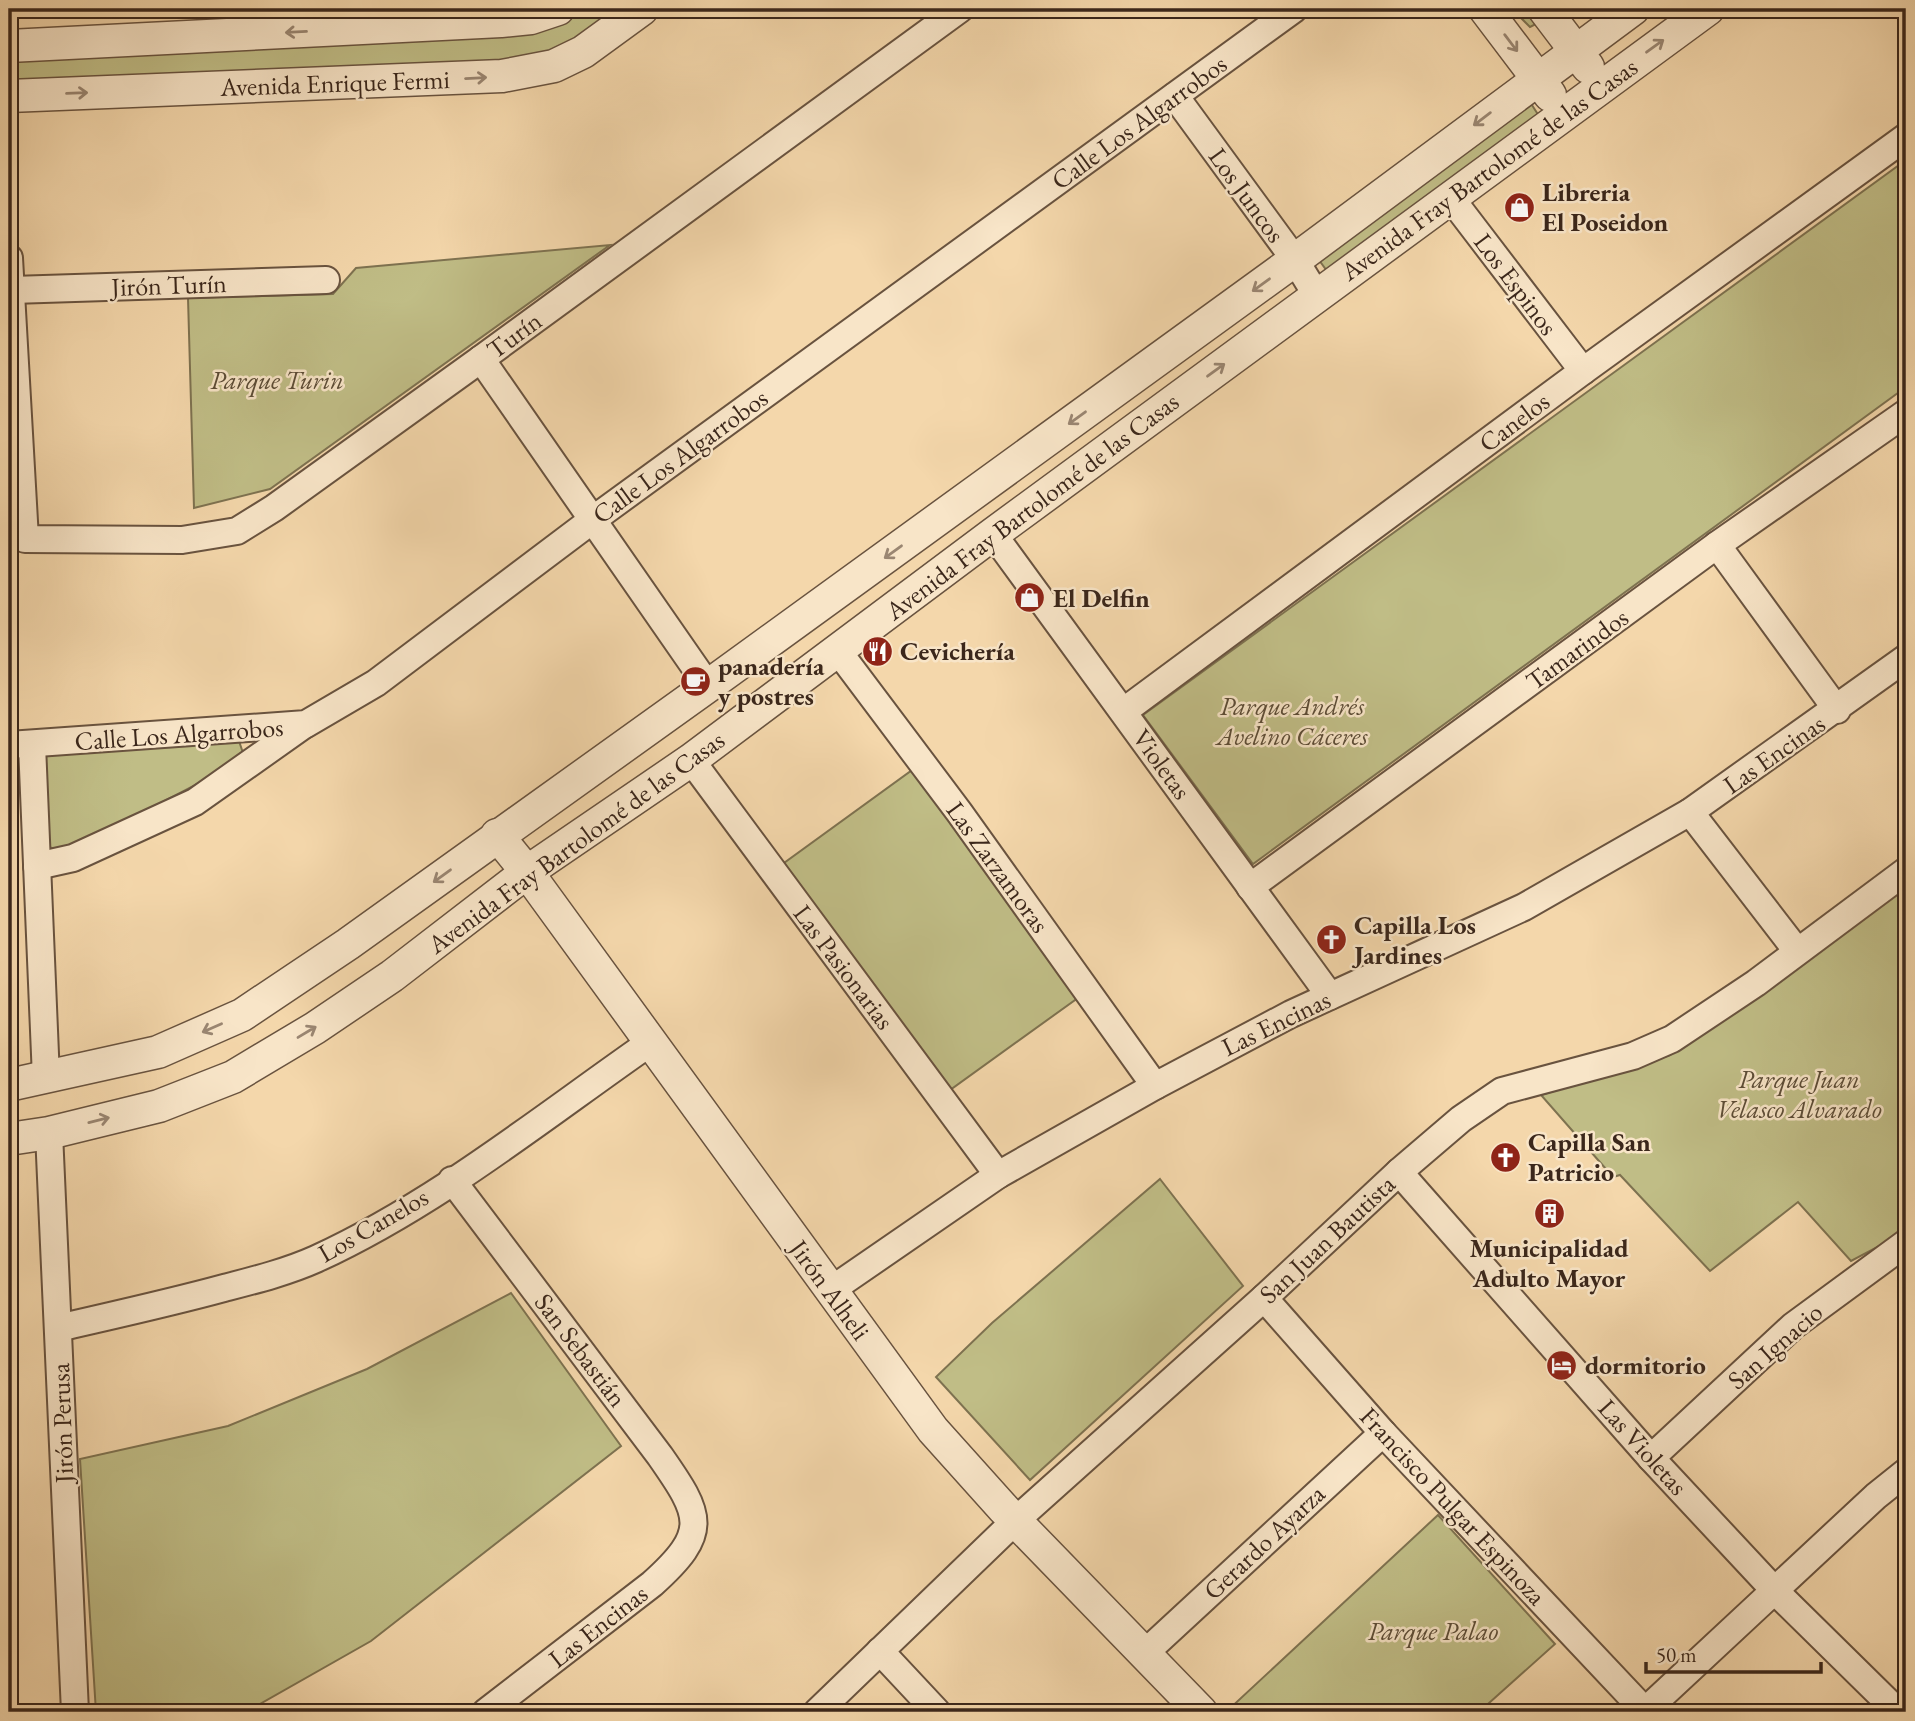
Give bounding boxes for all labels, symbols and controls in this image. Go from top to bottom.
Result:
one-way arrow [284,25,307,38]
one-way arrow [1504,33,1519,52]
one-way arrow [1645,39,1664,54]
street label: Calle Los Algarrobos [1044,47,1234,197]
street label: Avenida Fray Bartolomé de las Casas [1333,50,1644,289]
street label: Avenida Enrique Fermi [219,62,450,104]
one-way arrow [464,71,487,84]
one-way arrow [65,86,88,99]
one-way arrow [1473,111,1492,126]
street label: Los Juncos [1201,141,1293,249]
place label: Libreria El Poseidon [1542,175,1669,239]
shop icon: Libreria El Poseidon [1502,190,1536,224]
street label: Los Espinos [1466,226,1566,342]
street label: Jirón Turín [109,266,228,304]
one-way arrow [1252,277,1271,292]
street label: Turín [480,303,548,366]
one-way arrow [1206,362,1225,377]
park label: Parque Turin [210,363,344,398]
street label: Calle Los Algarrobos [585,381,775,531]
street label: Avenida Fray Bartolomé de las Casas [878,384,1186,628]
street label: Canelos [1472,384,1556,460]
one-way arrow [1068,411,1087,425]
one-way arrow [884,544,903,559]
shop icon: El Delfin [1013,581,1047,615]
place label: El Delfin [1053,581,1150,615]
street label: Tamarindos [1519,600,1635,698]
restaurant icon: Cevichería [860,634,894,668]
place label: Cevichería [900,634,1015,668]
place label: panadería y postres [718,649,825,713]
cafe icon: panadería y postres [678,664,712,698]
park label: Parque Andrés Avelino Cáceres [1214,689,1368,753]
street label: Las Encinas [1716,707,1832,801]
street label: Calle Los Algarrobos [74,710,284,758]
street label: Violetas [1125,722,1199,806]
street label: Avenida Fray Bartolomé de las Casas [420,723,731,962]
street label: Las Zarzamoras [939,794,1057,940]
one-way arrow [433,868,452,883]
street label: Las Pasionarias [786,898,902,1036]
place label: Capilla Los Jardines [1351,908,1476,972]
church icon: Capilla Los Jardines [1314,923,1348,957]
street label: Las Encinas [1216,982,1336,1064]
one-way arrow [202,1022,223,1035]
one-way arrow [297,1025,317,1039]
park label: Parque Juan Velasco Alvarado [1716,1062,1882,1126]
one-way arrow [88,1113,110,1126]
place label: Capilla San Patricio [1528,1125,1651,1189]
church icon: Capilla San Patricio [1488,1140,1522,1174]
street label: San Juan Bautista [1252,1167,1403,1311]
street label: Los Canelos [312,1180,434,1270]
building icon: Municipalidad Adulto Mayor [1532,1196,1566,1230]
street label: Jirón Alheli [781,1231,878,1347]
place label: Municipalidad Adulto Mayor [1469,1231,1629,1295]
street label: San Sebastián [527,1286,635,1414]
street label: San Ignacio [1720,1295,1830,1397]
hotel icon: dormitorio [1545,1348,1579,1382]
place label: dormitorio [1585,1348,1706,1382]
street label: Jirón Perusa [43,1362,81,1486]
street label: Las Violetas [1591,1392,1695,1502]
street label: Francisco Pulgar Espinoza [1352,1400,1554,1613]
street label: Gerardo Ayarza [1196,1476,1333,1607]
street label: Las Encinas [541,1577,655,1675]
park label: Parque Palao [1368,1614,1498,1649]
scale bar [1646,1630,1820,1674]
text: 50 m [1656,1641,1697,1668]

